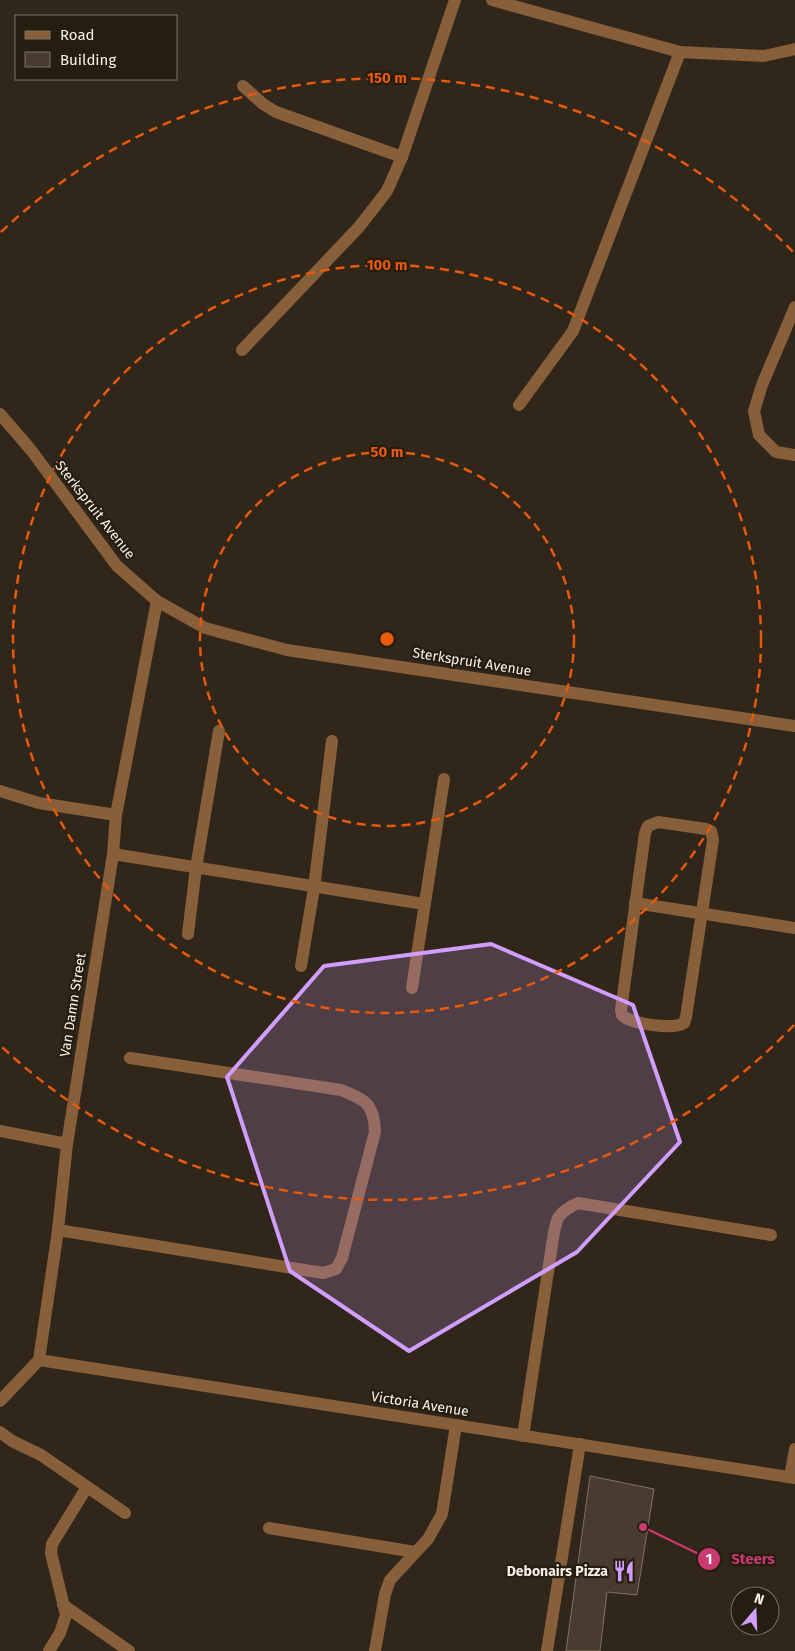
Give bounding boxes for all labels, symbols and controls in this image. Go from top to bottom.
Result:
legend [15,15,178,80]
text: Road [60,26,95,44]
text: Building [60,51,116,69]
text: 150 m [367,69,407,87]
text: 100 m [367,256,407,274]
text: 50 m [370,443,404,461]
street label: Sterkspruit Avenue [51,457,139,563]
centre of rings [378,630,396,648]
street label: Sterkspruit Avenue [411,644,533,680]
street label: Van Damn Street [56,951,90,1058]
street label: Victoria Avenue [370,1388,470,1420]
callout: Steers [696,1544,785,1574]
text: 1 [706,1550,712,1568]
text: Steers [731,1550,775,1568]
restaurant icon: Debonairs Pizza [611,1558,637,1584]
place label: Debonairs Pizza [507,1563,608,1580]
north arrow [730,1586,780,1636]
text: N [752,1590,766,1609]

